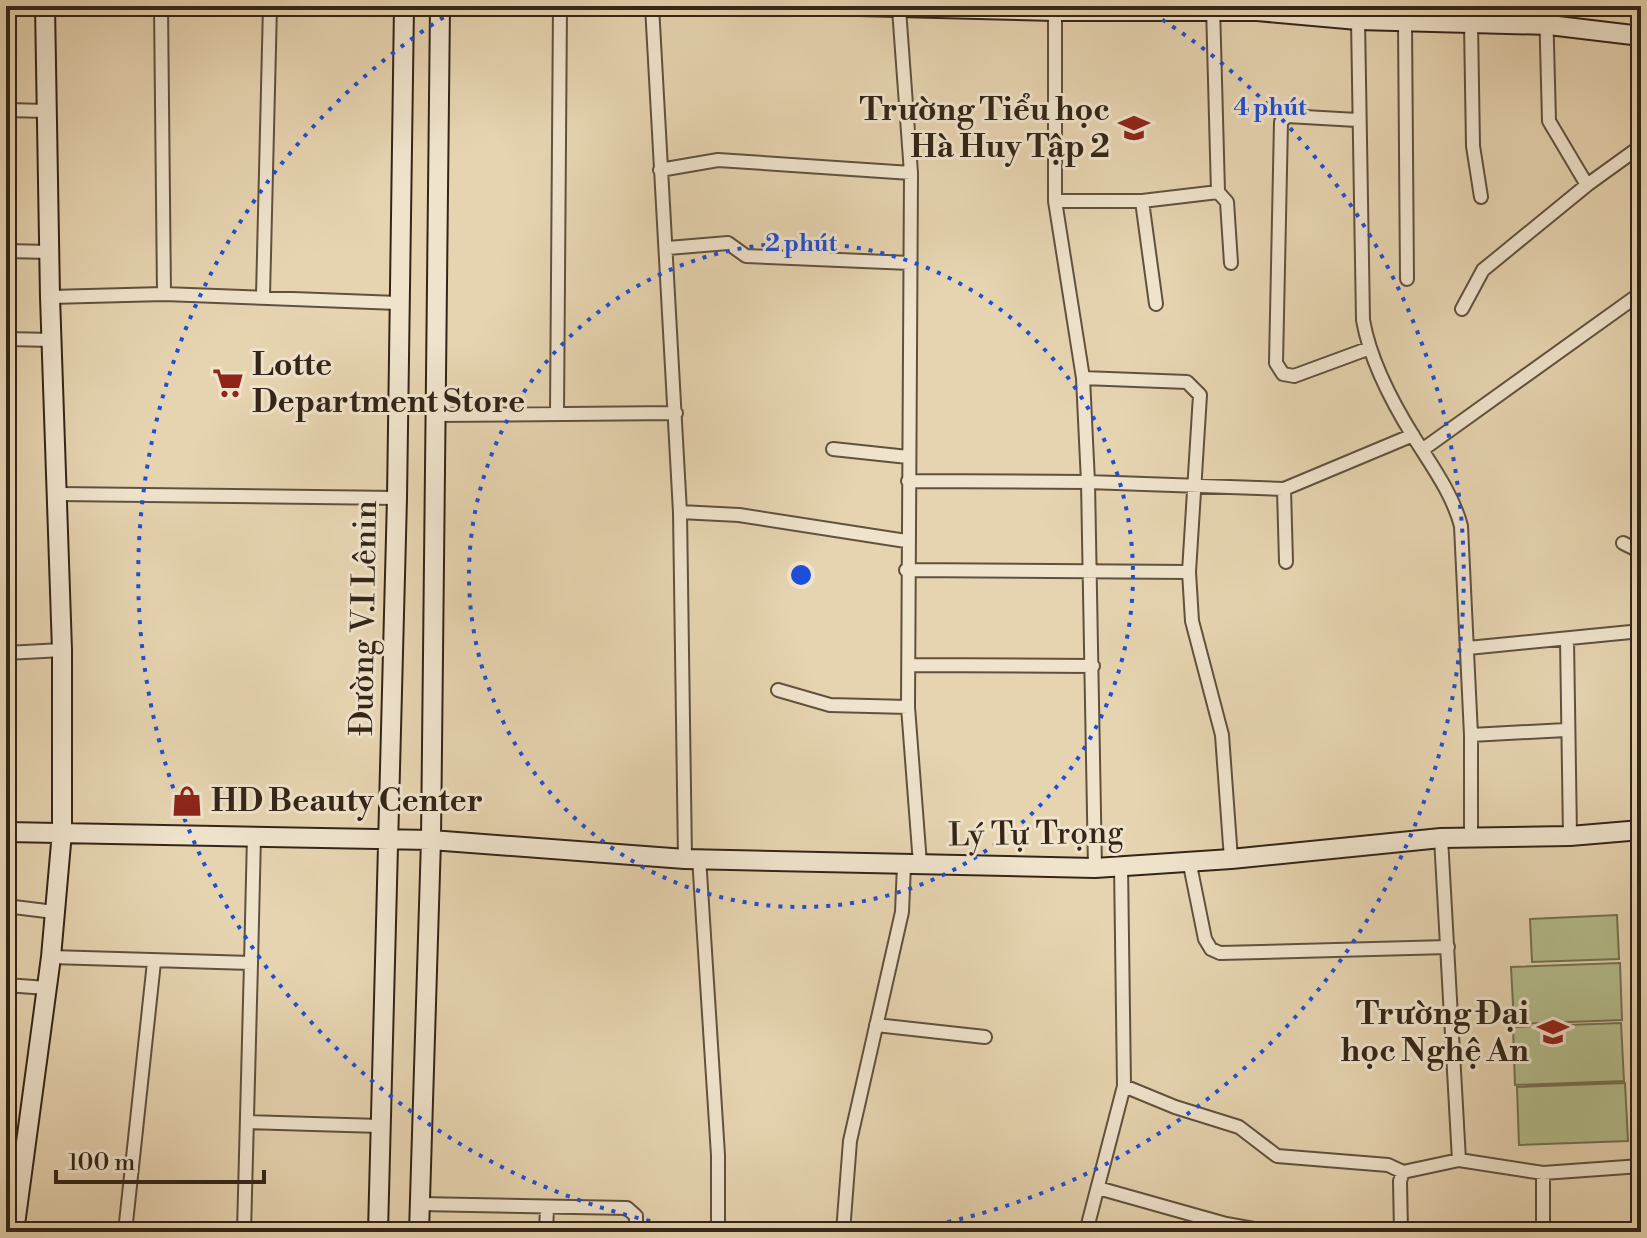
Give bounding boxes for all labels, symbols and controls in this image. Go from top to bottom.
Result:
place label: Trường Tiểu học Hà Huy Tập 2 [860,90,1110,167]
text: 4 phút [1233,93,1307,123]
school or university icon: Trường Tiểu học Hà Huy Tập 2 [1117,111,1151,145]
text: 2 phút [765,229,838,259]
place label: Lotte Department Store [252,345,525,422]
supermarket icon: Lotte Department Store [211,366,245,400]
street label: Đường V.I Lênin [342,500,386,736]
centre of rings [787,561,815,589]
place label: HD Beauty Center [211,781,483,821]
shop icon: HD Beauty Center [170,784,204,818]
street label: Lý Tự Trọng [948,812,1124,856]
place label: Trường Đại học Nghệ An [1341,994,1529,1071]
school or university icon: Trường Đại học Nghệ An [1536,1015,1570,1049]
scale bar [56,1134,264,1184]
text: 100 m [68,1148,135,1178]

